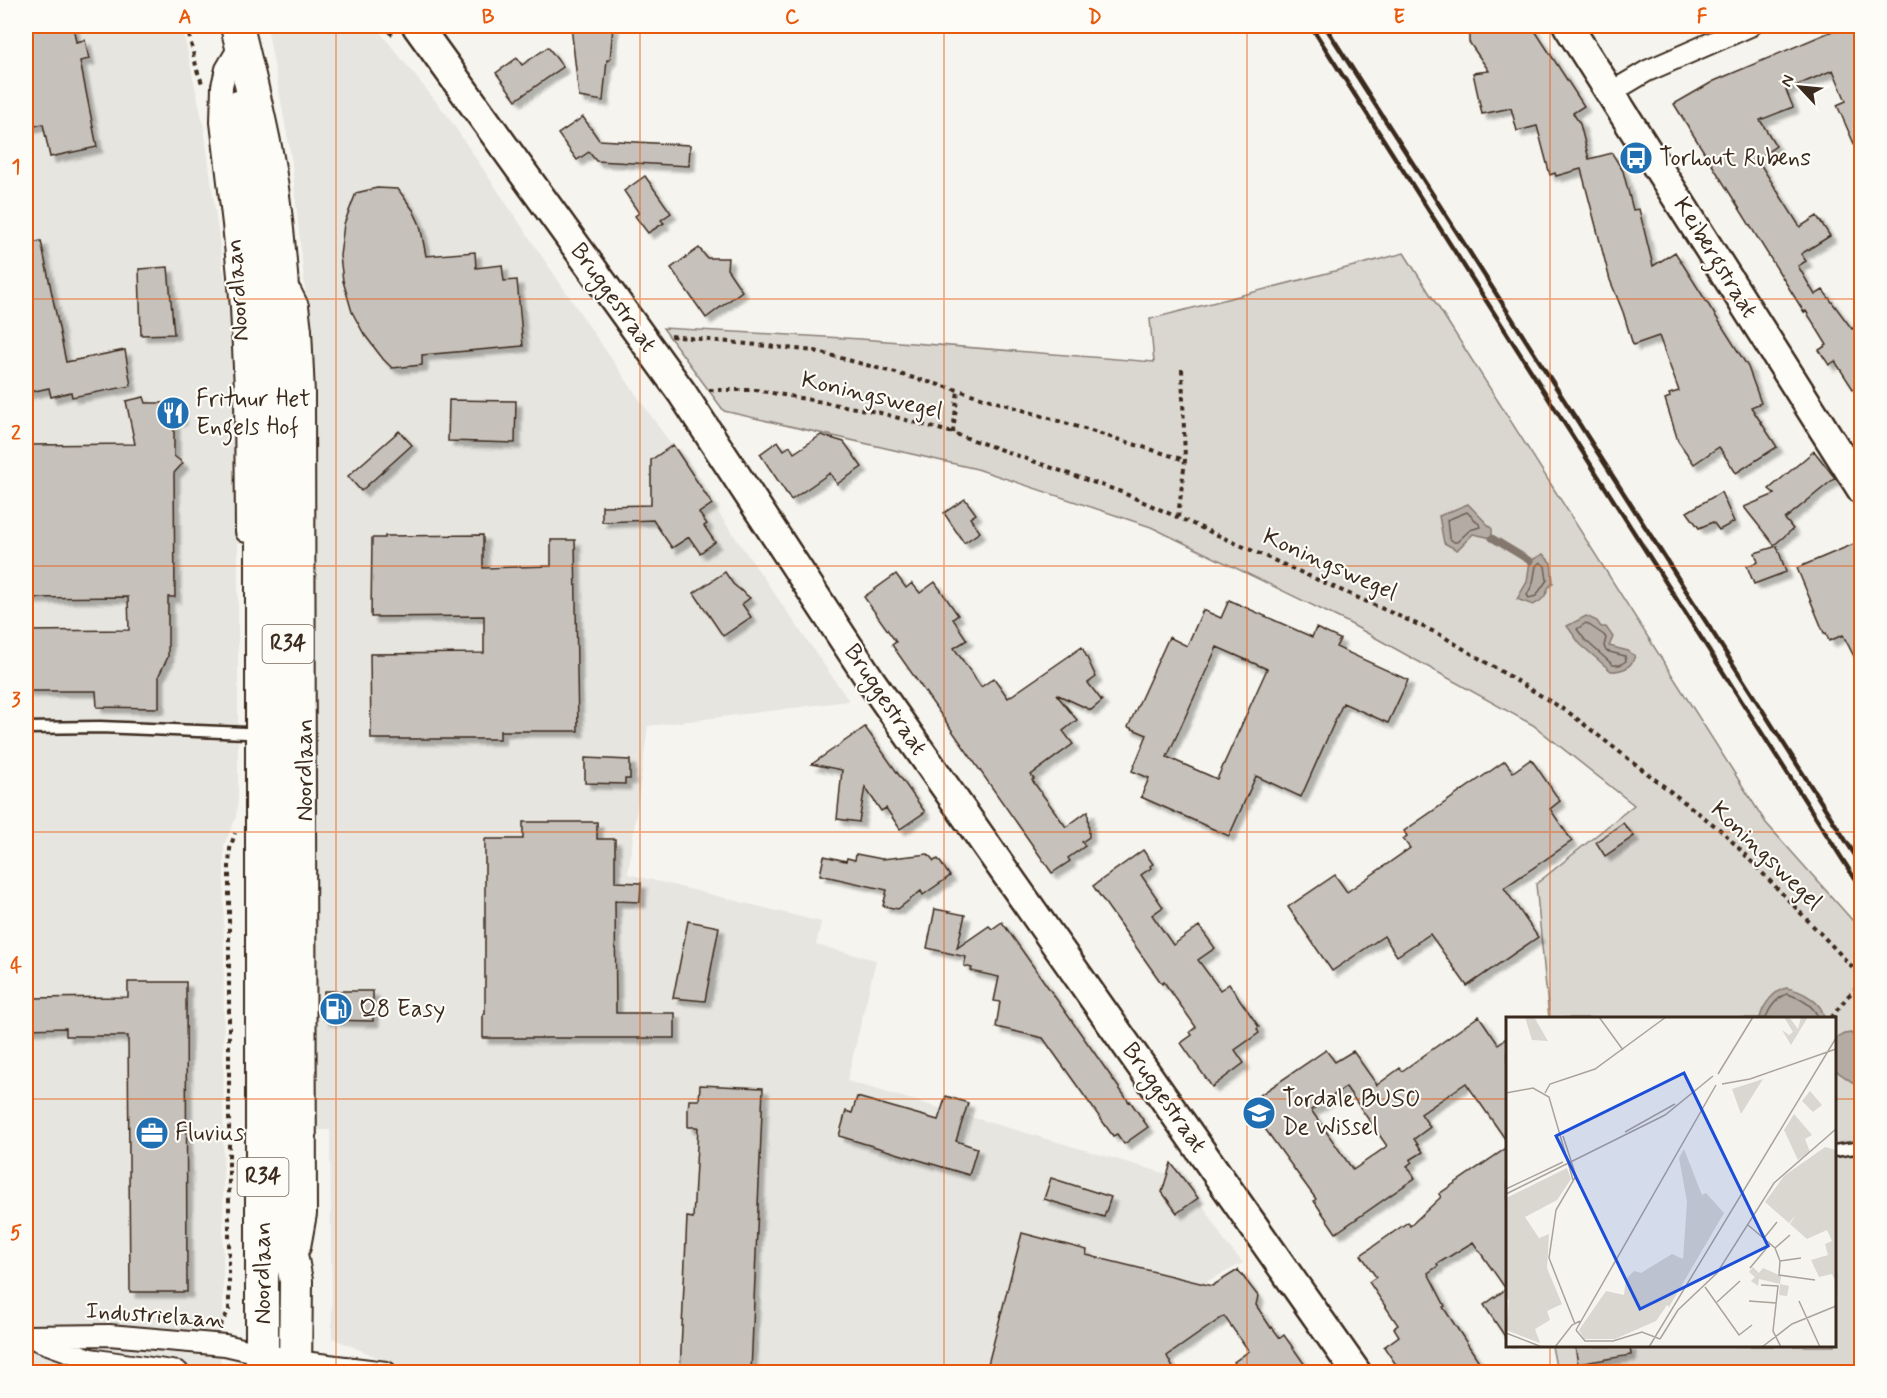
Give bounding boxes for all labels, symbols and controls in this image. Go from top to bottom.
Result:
text: A [178,4,192,31]
text: B [482,4,495,31]
text: C [785,4,800,31]
text: D [1088,4,1102,31]
text: E [1393,4,1405,31]
text: F [1697,4,1708,31]
north arrow [1770,57,1830,117]
text: N [1776,72,1800,90]
bus stop icon: Torhout Rubens [1618,140,1654,176]
place label: Torhout Rubens [1659,143,1811,174]
text: 1 [12,154,20,181]
street label: Keibergstraat [1663,192,1764,326]
street label: Bruggestraat [561,237,663,360]
street label: Noordlaan [219,238,257,342]
street label: Koningswegel [798,365,946,427]
place label: Frituur Het Engels Hof [196,384,311,446]
restaurant icon: Frituur Het Engels Hof [155,395,191,431]
text: 2 [11,420,21,447]
street label: Koningswegel [1258,522,1402,609]
road number: R34 [262,625,314,663]
street label: Bruggestraat [835,638,934,763]
text: 3 [11,687,21,714]
street label: Noordlaan [290,719,321,821]
street label: Koningswegel [1703,795,1829,917]
text: 4 [10,953,22,980]
fuel station icon: Q8 Easy [318,991,354,1027]
place label: Q8 Easy [359,994,445,1025]
inset map [1506,1017,1836,1347]
street label: Bruggestraat [1113,1037,1214,1161]
place label: Tordale BUSO De Wissel [1282,1084,1421,1143]
school or university icon: Tordale BUSO De Wissel [1241,1095,1277,1131]
office icon: Fluvius [134,1115,170,1151]
place label: Fluvius [175,1118,245,1149]
road number: R34 [238,1158,288,1196]
text: 5 [10,1220,22,1247]
street label: Noordlaan [248,1222,279,1324]
street label: Industrielaan [85,1296,225,1336]

